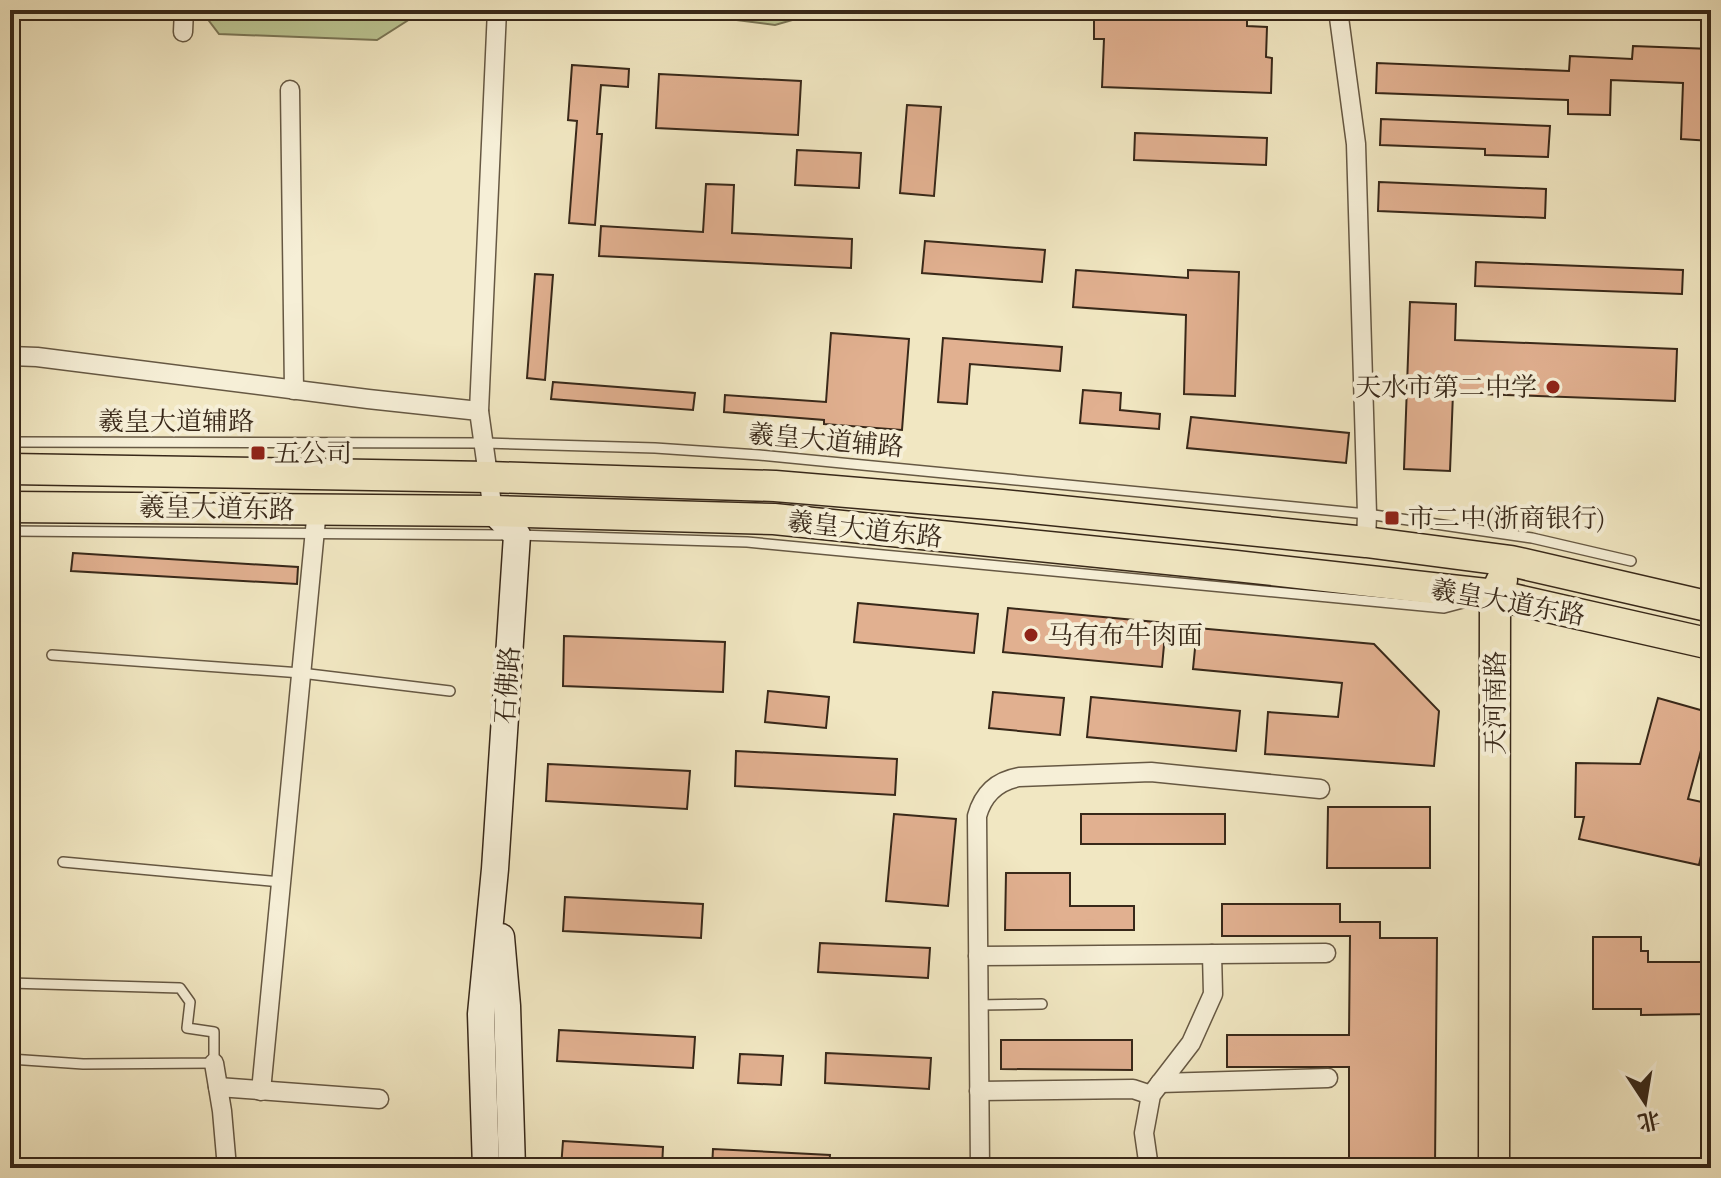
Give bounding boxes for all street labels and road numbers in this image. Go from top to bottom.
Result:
street label: 羲皇大道辅路 [98,406,254,437]
street label: 羲皇大道辅路 [747,418,905,463]
street label: 羲皇大道东路 [139,492,295,525]
street label: 羲皇大道东路 [786,506,944,553]
street label: 羲皇大道东路 [1428,574,1587,631]
street label: 石佛路 [489,645,526,725]
street label: 天河南路 [1480,651,1511,755]

